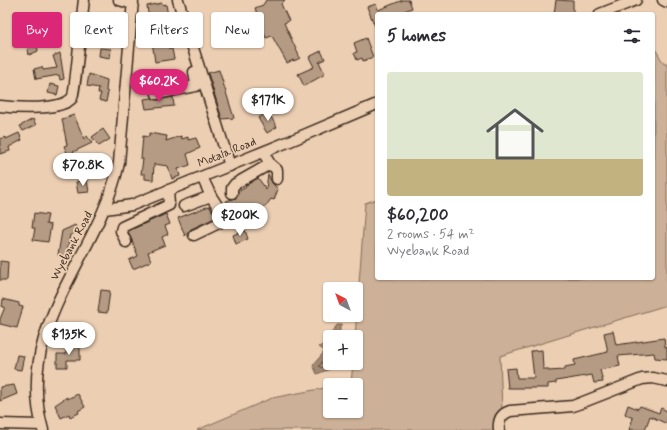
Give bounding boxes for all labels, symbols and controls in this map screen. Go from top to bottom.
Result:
chip: Buy [12,12,62,48]
chip: Rent [70,12,128,48]
chip: Filters [136,12,203,48]
chip: New [211,12,264,48]
text: 5 homes [387,25,446,47]
icon: filters [621,25,643,47]
pin: $60.2K [126,69,192,103]
text: $60.2K [139,73,179,90]
pin: $171K [240,88,296,122]
text: $171K [251,92,285,109]
icon: home [479,98,551,170]
street label: Motala Road [195,134,259,172]
pin: $70.8K [50,153,116,187]
text: $70.8K [62,157,104,174]
pin: $200K [212,203,268,237]
text: $60,200 [387,204,448,226]
text: $200K [221,207,259,224]
street label: Wyebank Road [47,209,97,283]
text: 2 rooms · 54 m² [387,226,474,243]
text: Wyebank Road [387,243,469,260]
north arrow [323,282,363,322]
map controls [323,282,363,418]
pin: $135K [41,322,97,356]
text: $135K [51,326,87,343]
button: + [323,330,363,370]
button: − [323,378,363,418]

